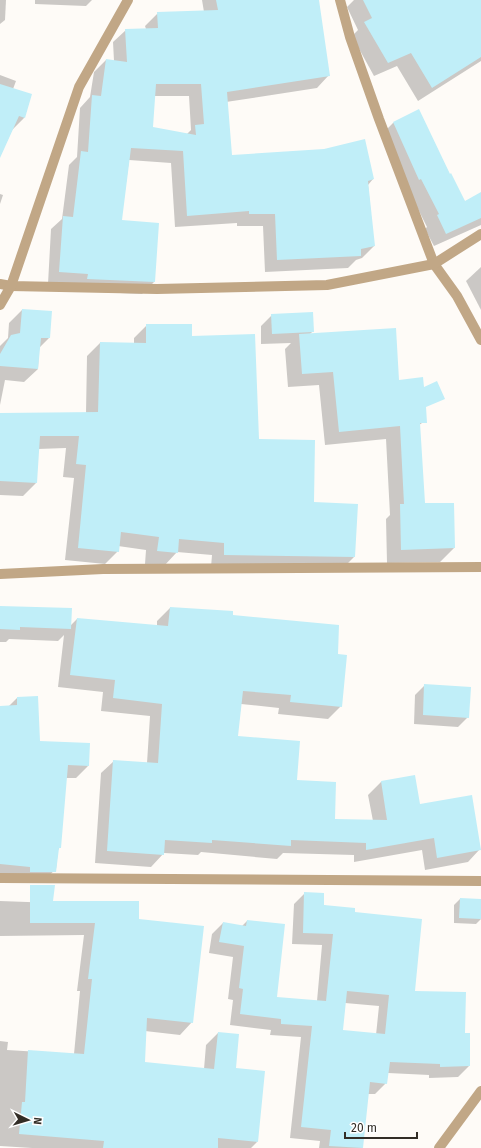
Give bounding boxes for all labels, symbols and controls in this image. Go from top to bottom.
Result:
north arrow [8,1100,48,1140]
scale bar [345,1114,417,1140]
text: N [31,1117,44,1125]
text: 20 m [351,1121,377,1135]

